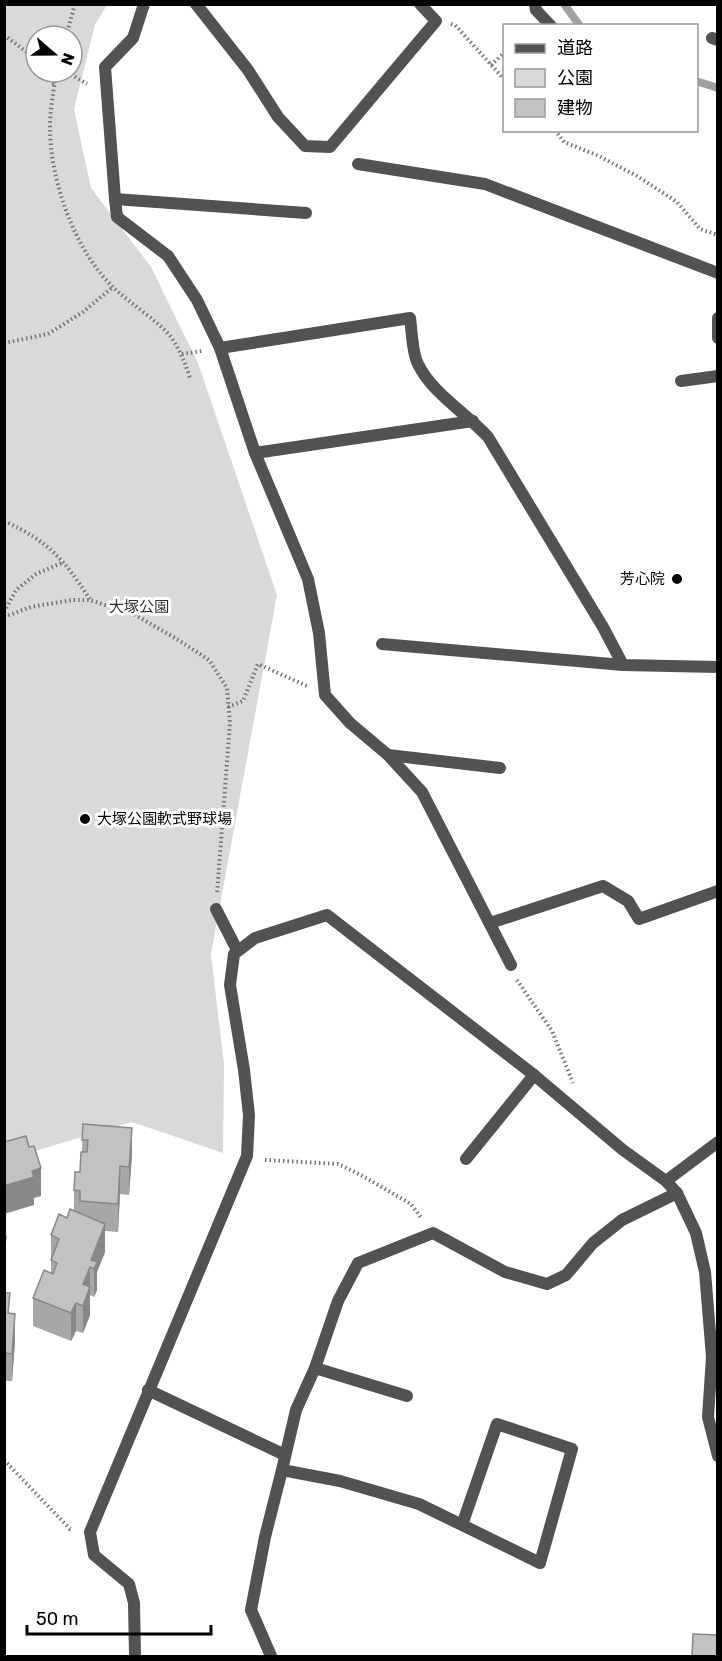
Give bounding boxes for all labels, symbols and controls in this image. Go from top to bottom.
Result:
north arrow [24,24,84,84]
legend [503,24,698,132]
text: 道路 [557,37,593,59]
text: N [57,50,79,68]
text: 公園 [557,67,593,89]
text: 建物 [557,97,593,119]
place label: 芳心院 [620,570,665,588]
marker: 芳心院 [670,572,684,586]
park label: 大塚公園 [109,598,169,616]
place label: 大塚公園軟式野球場 [97,810,232,828]
marker: 大塚公園軟式野球場 [78,812,92,826]
scale bar [27,1598,212,1636]
text: 50 m [36,1608,79,1630]

